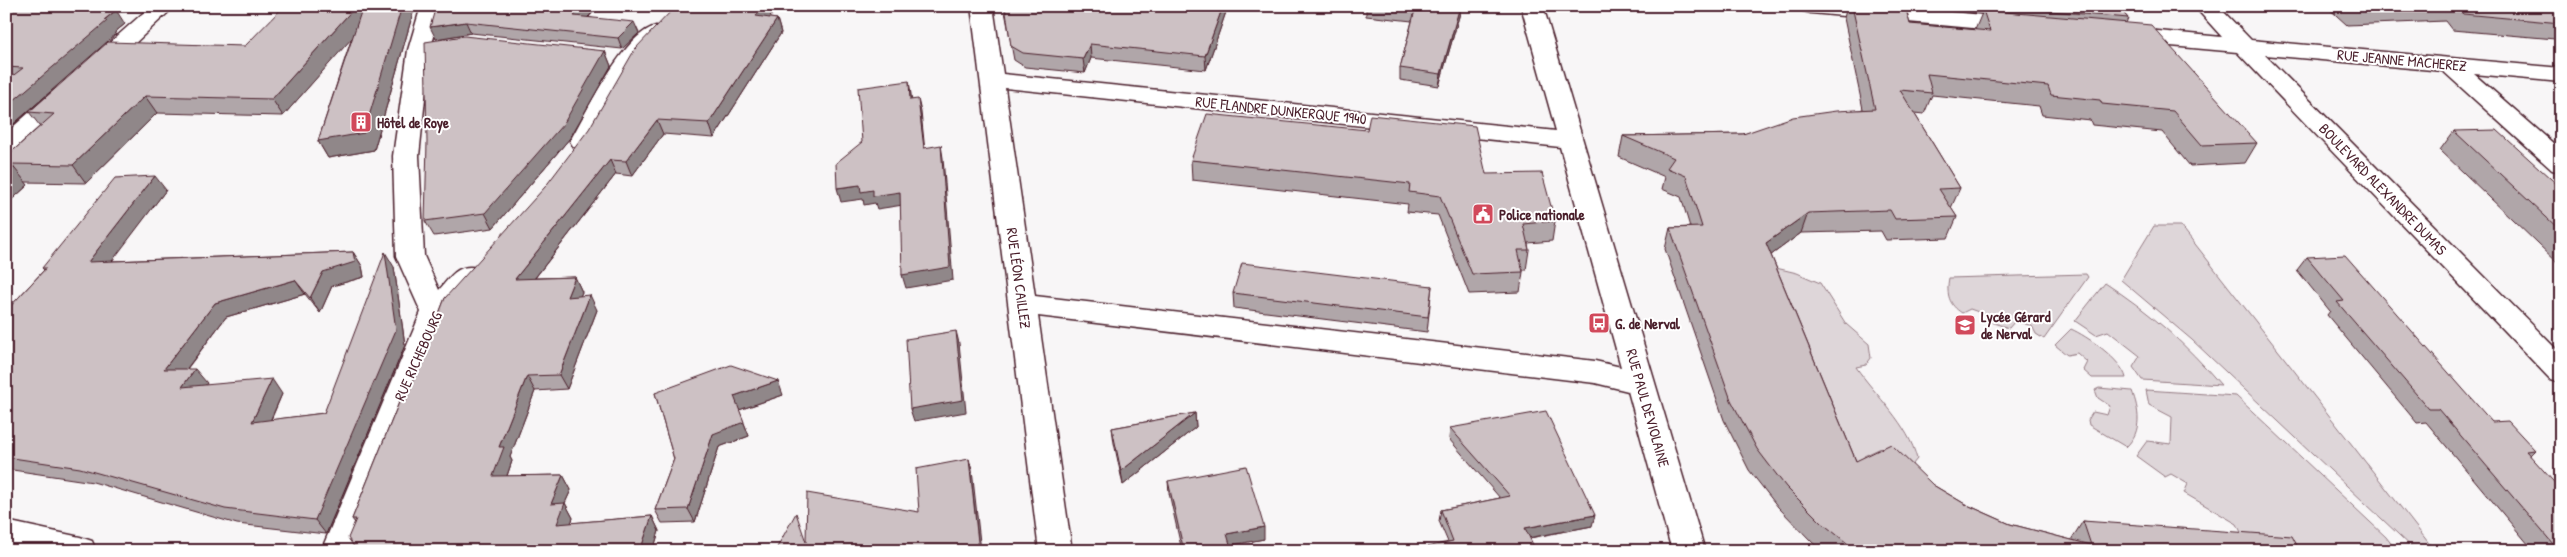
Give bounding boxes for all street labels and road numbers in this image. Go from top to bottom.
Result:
street label: RUE JEANNE MACHEREZ [2336,44,2468,76]
street label: RUE FLANDRE DUNKERQUE 1940 [1194,91,1368,129]
street label: BOULEVARD ALEXANDRE DUMAS [2314,118,2452,260]
street label: RUE LÉON CAILLEZ [1002,226,1037,330]
street label: RUE RICHEBOURG [389,307,447,404]
street label: RUE PAUL DEVIOLAINE [1621,346,1675,470]

